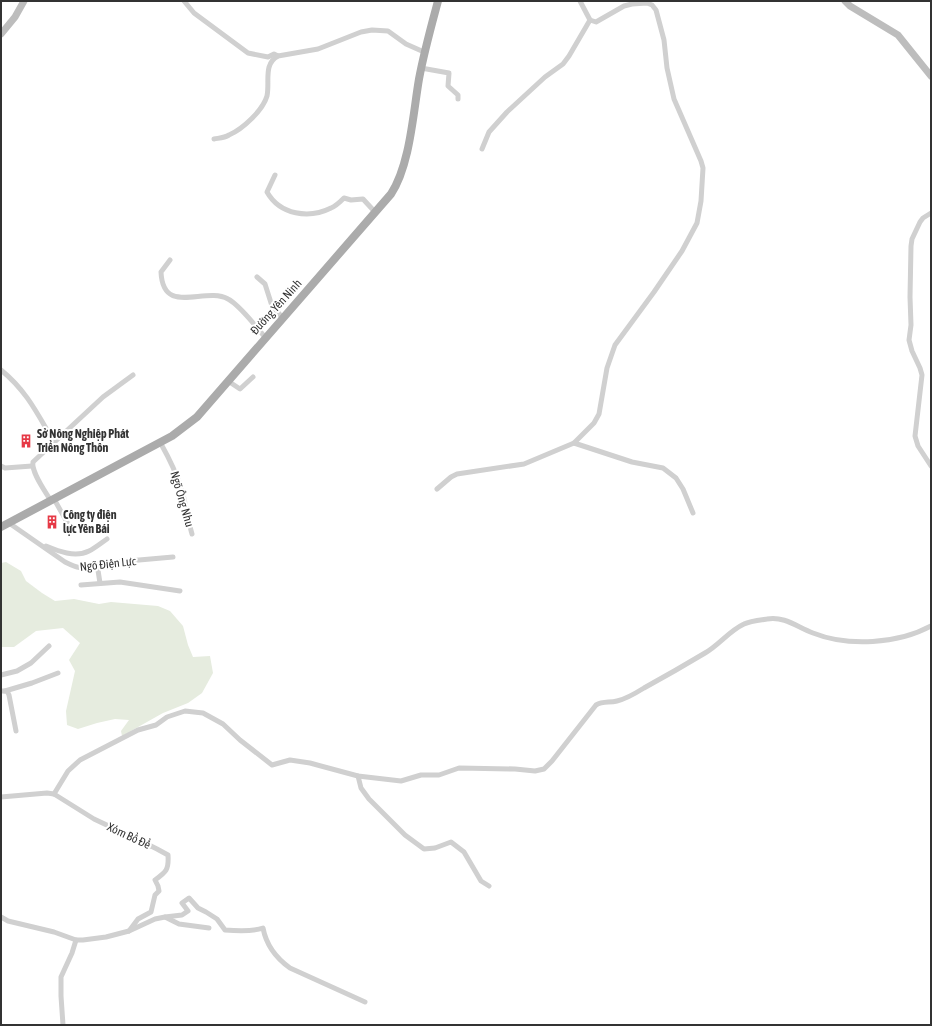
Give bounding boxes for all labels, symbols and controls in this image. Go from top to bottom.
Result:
street label: Đường Yên Ninh [247,276,305,338]
place label: Sở Nông Nghiệp Phát Triển Nông Thôn [37,427,130,455]
building icon: Sở Nông Nghiệp Phát Triển Nông Thôn [18,433,34,449]
street label: Ngõ Ông Nhu [167,469,197,529]
place label: Công ty điện lực Yên Bái [63,508,117,536]
building icon: Công ty điện lực Yên Bái [44,514,60,530]
street label: Ngõ Điện Lực [79,554,137,574]
street label: Xóm Bồ Đề [105,820,153,852]

